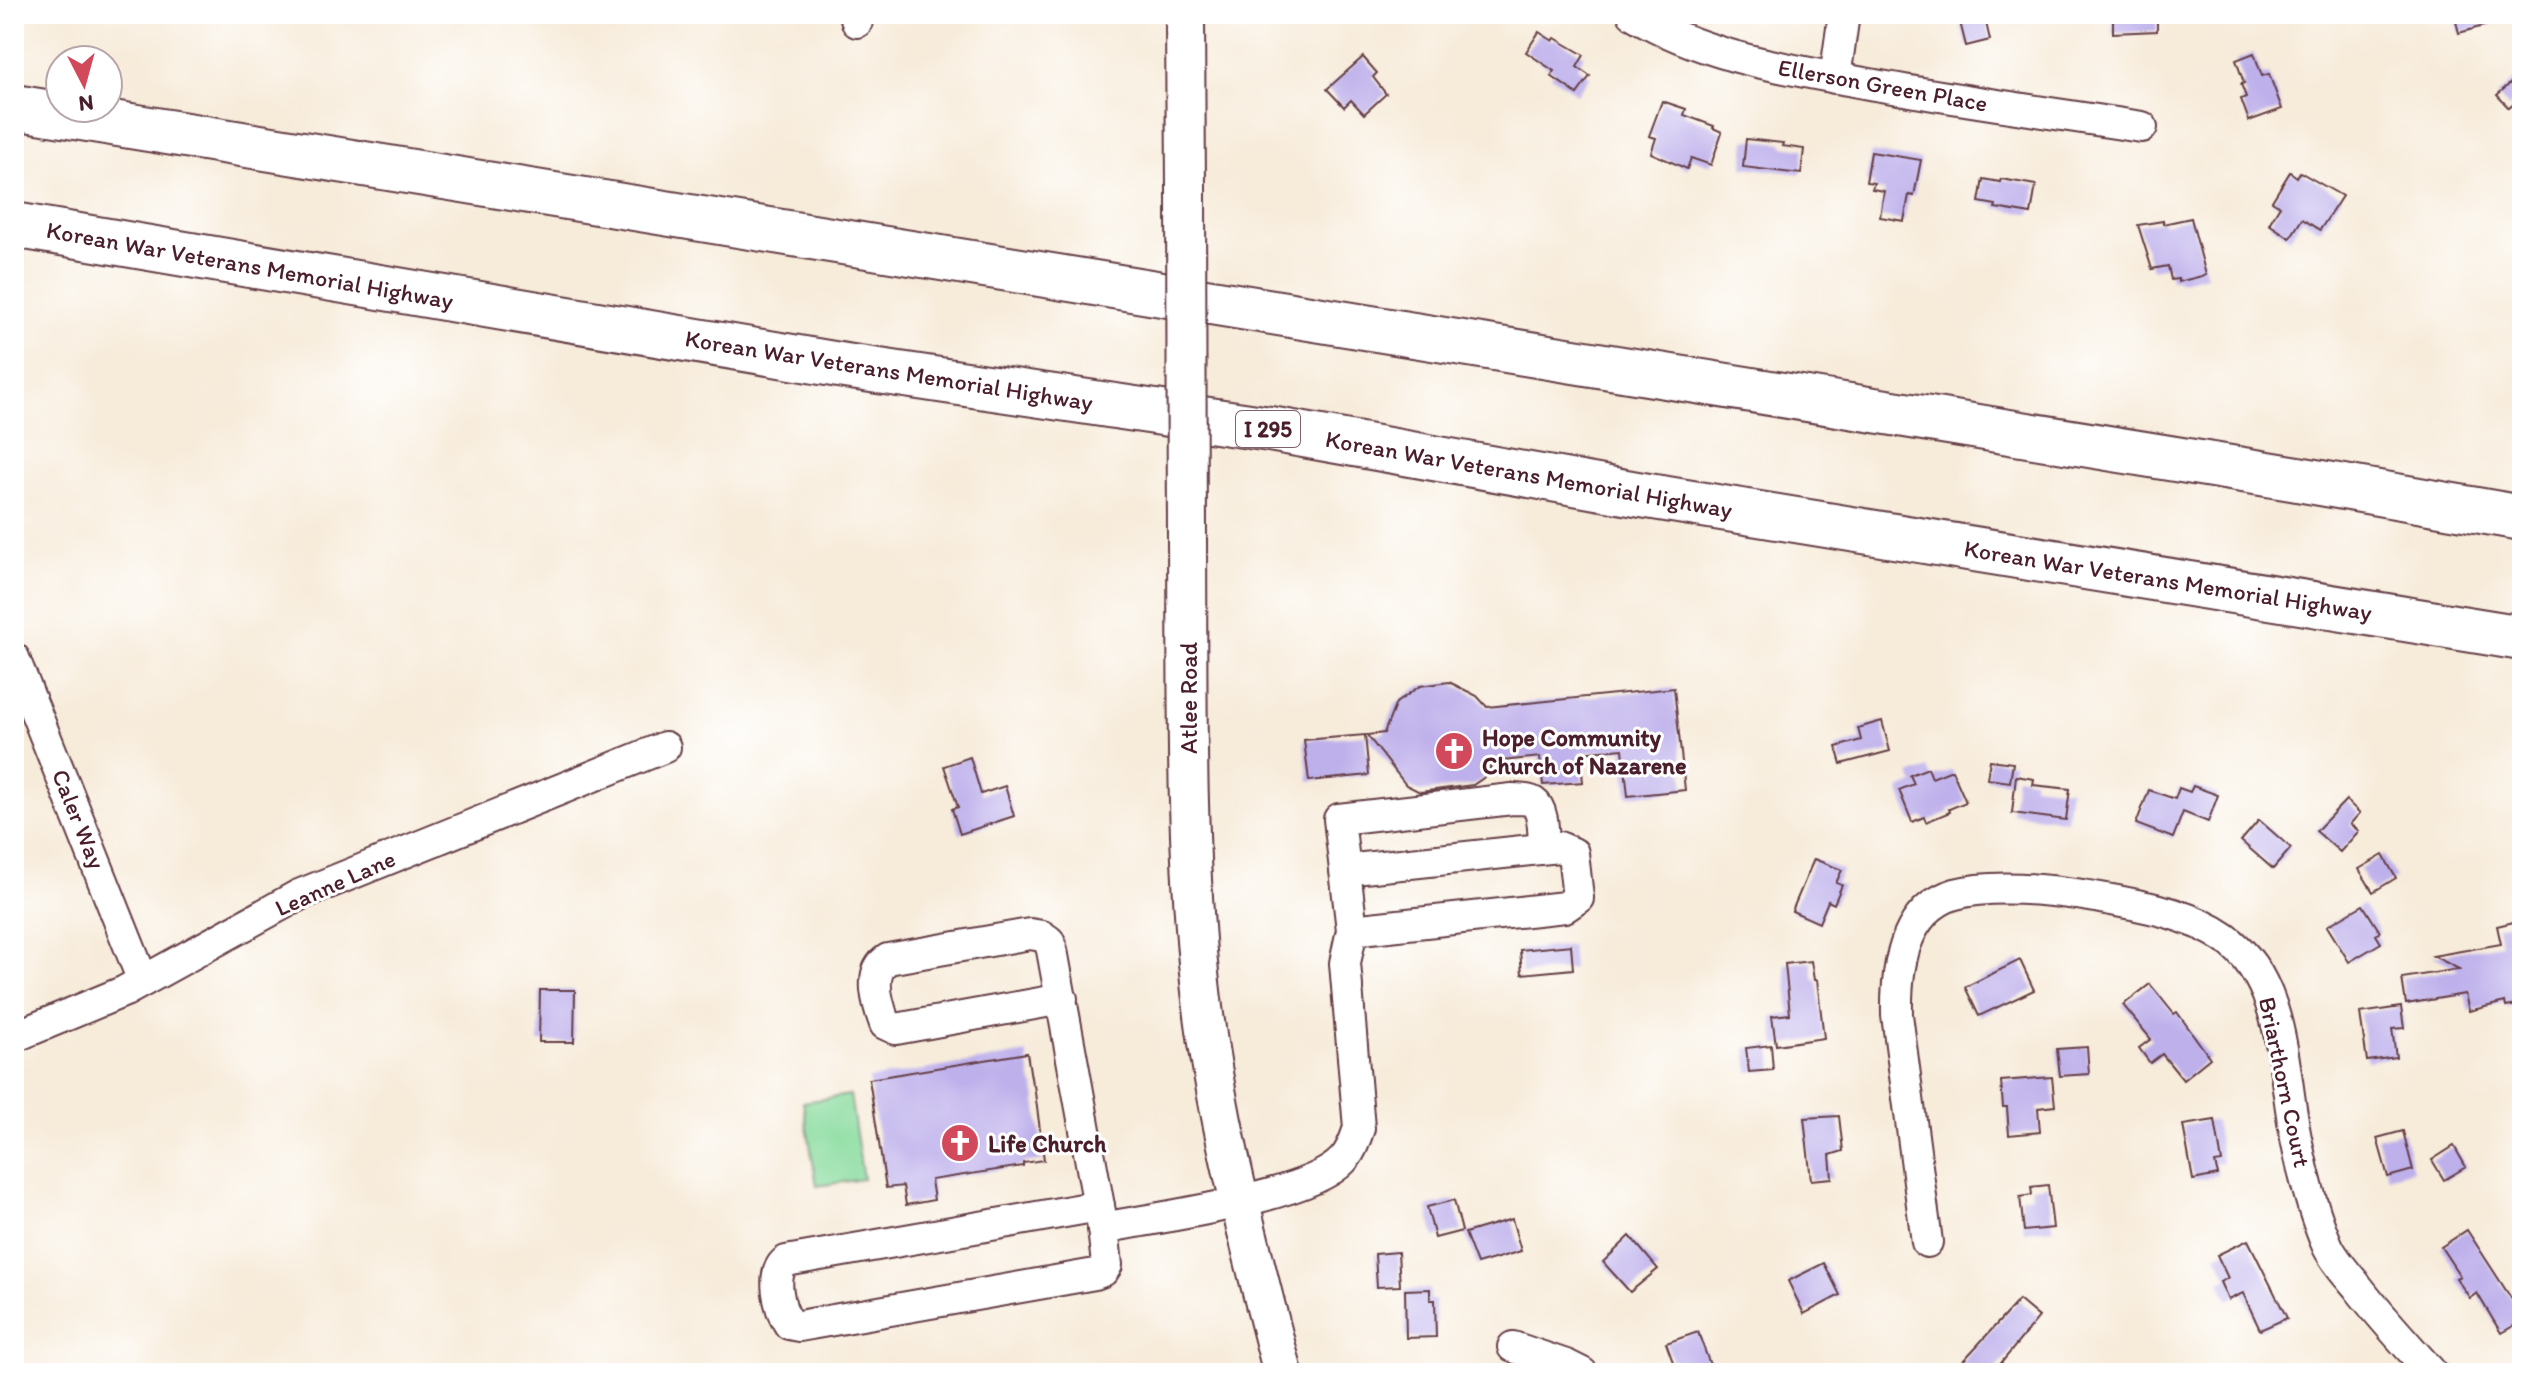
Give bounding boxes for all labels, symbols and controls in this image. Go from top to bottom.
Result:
north arrow [44,44,124,124]
street label: Ellerson Green Place [1776,52,1990,118]
text: N [77,89,95,118]
street label: Korean War Veterans Memorial Highway [44,215,456,315]
street label: Korean War Veterans Memorial Highway [683,323,1095,417]
road number: I 295 [1236,411,1300,447]
street label: Korean War Veterans Memorial Highway [1323,424,1735,524]
street label: Korean War Veterans Memorial Highway [1962,533,2374,627]
street label: Atlee Road [1174,642,1203,754]
place label: Hope Community Church of Nazarene [1482,723,1686,780]
church icon: Hope Community Church of Nazarene [1433,730,1475,772]
street label: Caler Way [46,765,112,874]
street label: Leanne Lane [270,844,400,922]
street label: Briarthorn Court [2253,994,2317,1170]
church icon: Life Church [939,1122,981,1164]
place label: Life Church [988,1129,1107,1158]

